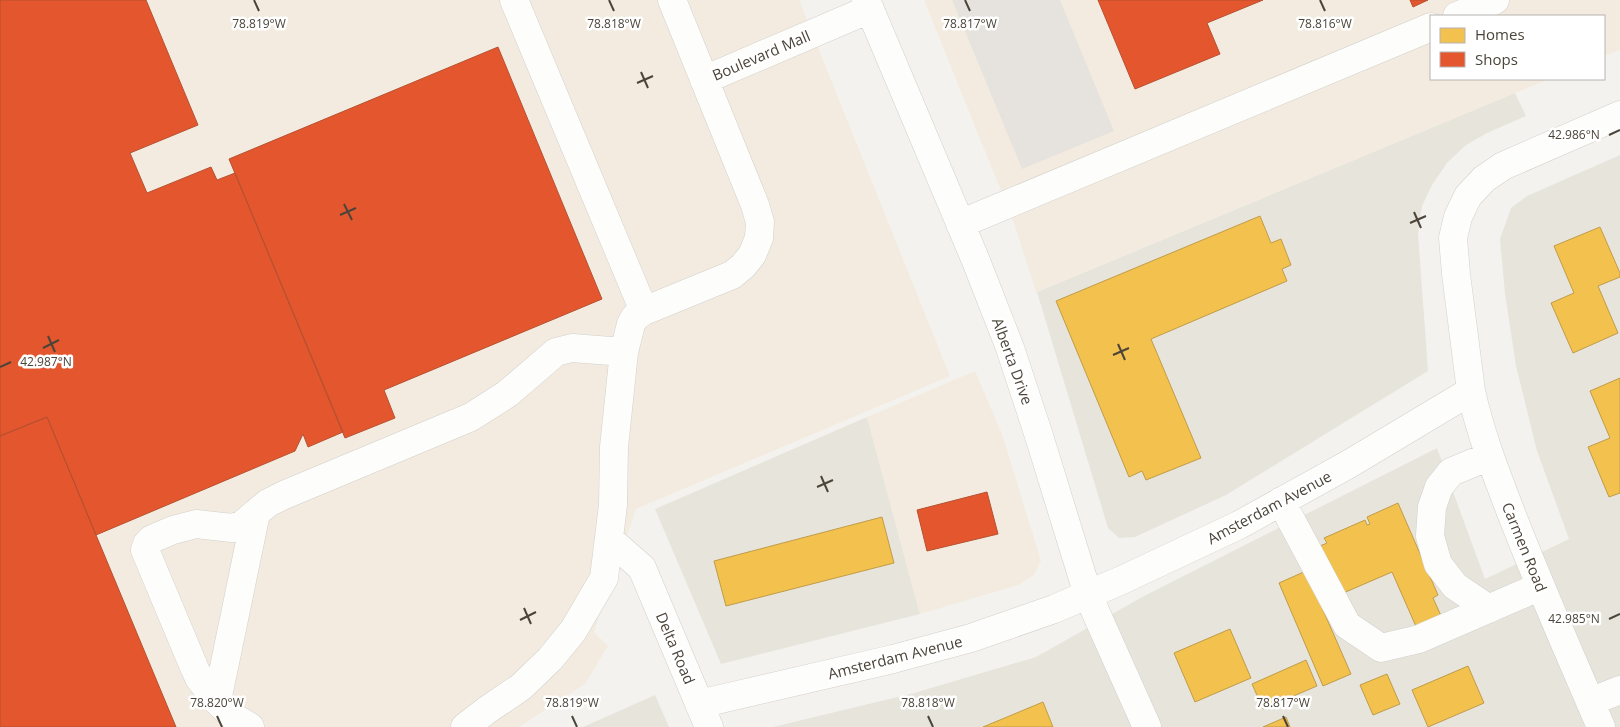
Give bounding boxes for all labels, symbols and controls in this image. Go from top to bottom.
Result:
text: 78.819°W [232,15,286,32]
text: 78.818°W [587,15,641,32]
text: 78.817°W [943,15,997,32]
text: 78.816°W [1298,15,1352,32]
legend [1430,15,1605,80]
text: Homes [1475,24,1525,44]
street label: Boulevard Mall [709,25,813,85]
text: Shops [1475,49,1518,69]
text: 42.986°N [1548,126,1600,143]
street label: Alberta Drive [988,315,1038,407]
text: 42.987°N [20,353,72,370]
street label: Amsterdam Avenue [1203,466,1335,548]
street label: Carmen Road [1498,499,1552,595]
street label: Delta Road [652,609,700,687]
text: 42.985°N [1548,610,1600,627]
street label: Amsterdam Avenue [826,631,964,683]
text: 78.820°W [190,694,244,711]
text: 78.819°W [545,694,599,711]
text: 78.818°W [901,694,955,711]
text: 78.817°W [1256,694,1310,711]

